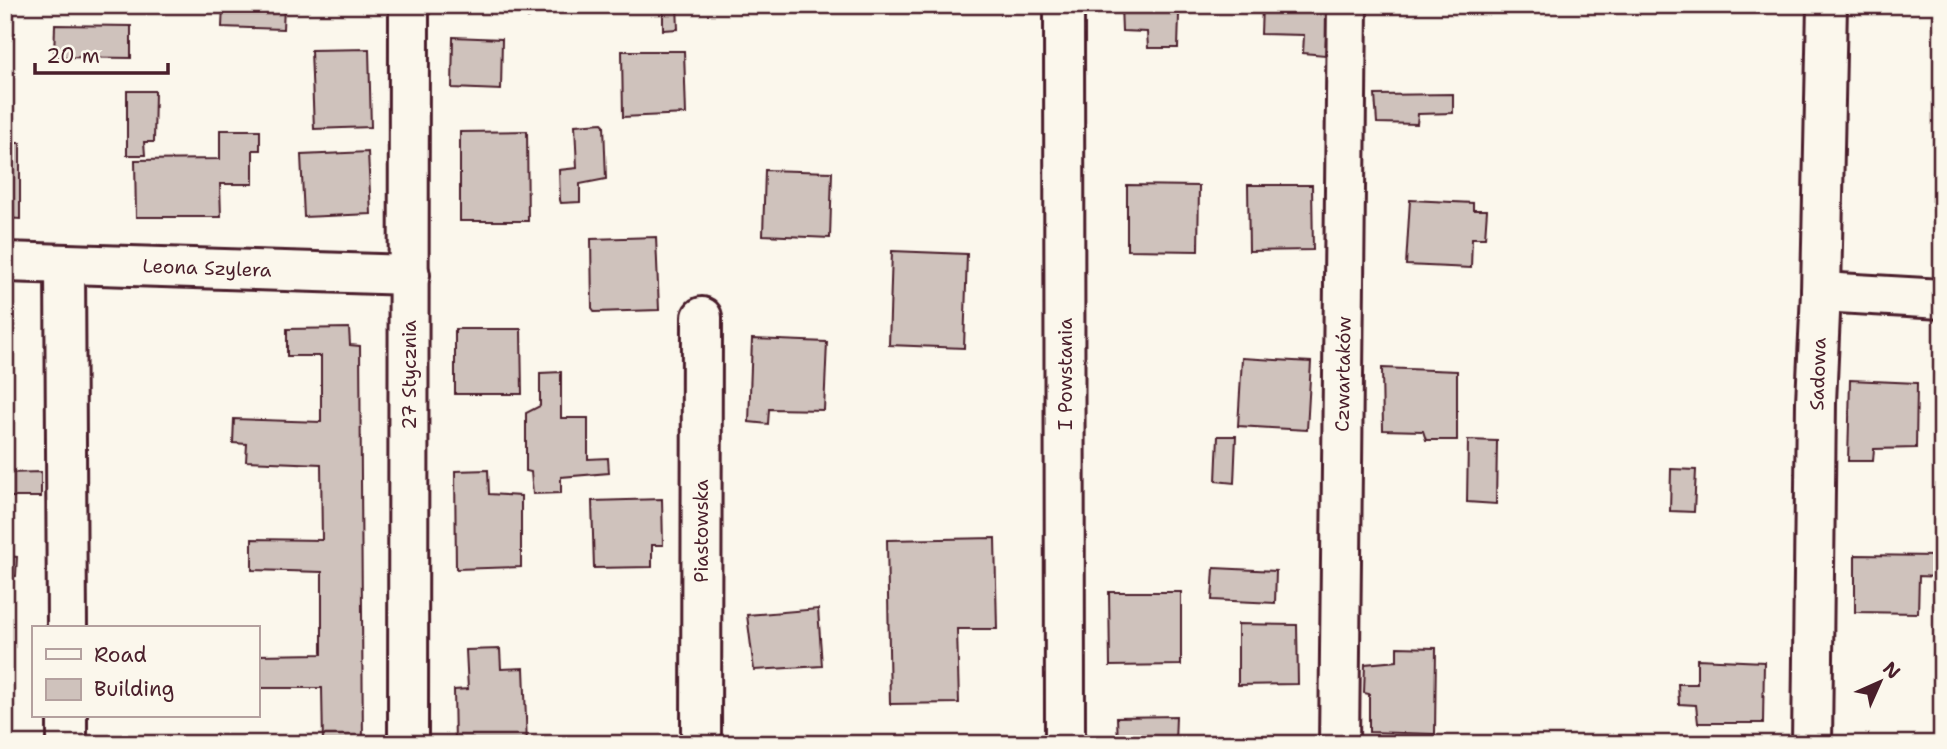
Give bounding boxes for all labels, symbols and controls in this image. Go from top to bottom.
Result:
scale bar [35,32,168,76]
text: 20 m [46,42,100,70]
street label: Leona Szylera [142,253,272,283]
street label: Czwartaków [1329,316,1357,432]
street label: I Powstania [1053,318,1078,430]
street label: 27 Stycznia [397,320,422,430]
street label: Sadowa [1804,337,1832,411]
street label: Piastowska [689,479,714,583]
legend [32,626,259,718]
text: Road [94,641,147,669]
north arrow [1846,648,1916,718]
text: N [1878,656,1906,684]
text: Building [94,675,174,703]

